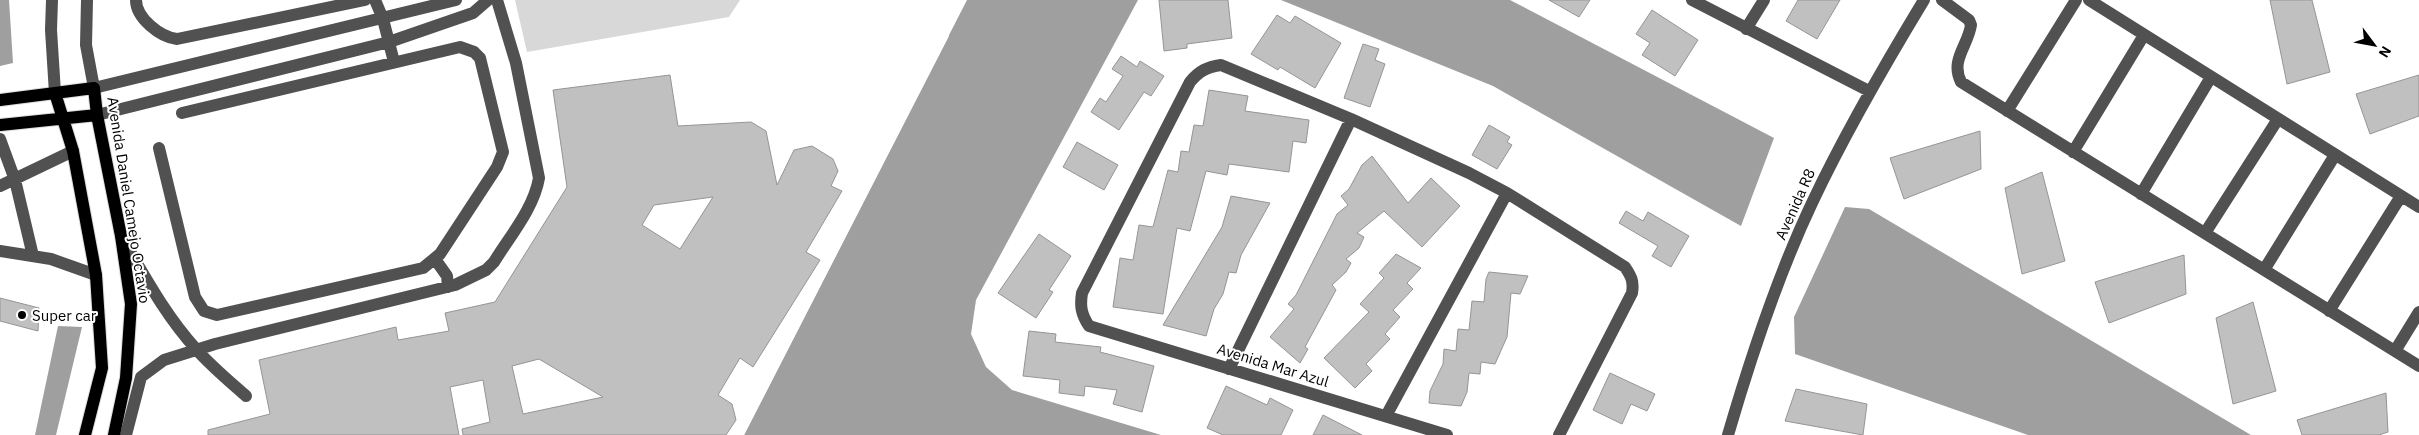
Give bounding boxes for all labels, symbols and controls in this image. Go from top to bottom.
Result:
north arrow [2349,20,2399,70]
text: N [2375,43,2395,61]
street label: Avenida Daniel Camejo Octavio [103,95,155,305]
street label: Avenida R8 [1771,165,1819,243]
place label: Super car [32,306,97,325]
marker: Super car [16,309,28,321]
street label: Avenida Mar Azul [1215,339,1331,391]

